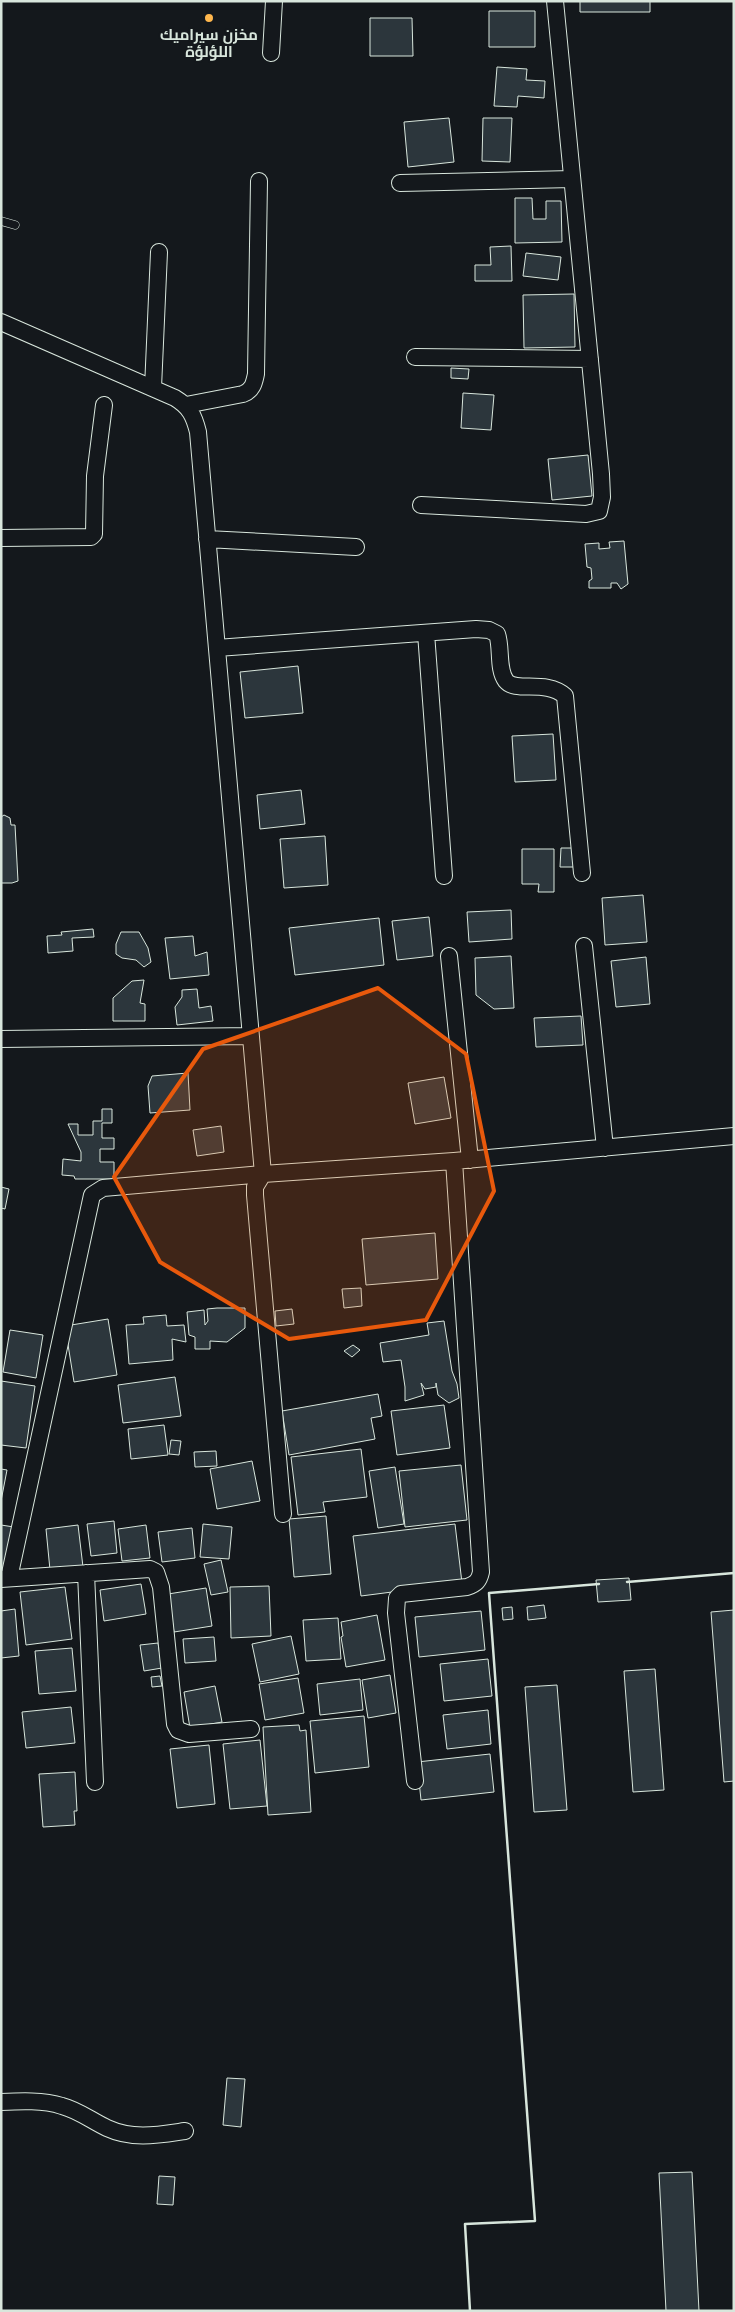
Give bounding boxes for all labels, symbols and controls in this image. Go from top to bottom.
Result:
marker: مخزن سيراميك اللؤلؤة [203,12,215,24]
place label: مخزن سيراميك اللؤلؤة [160,26,258,61]

